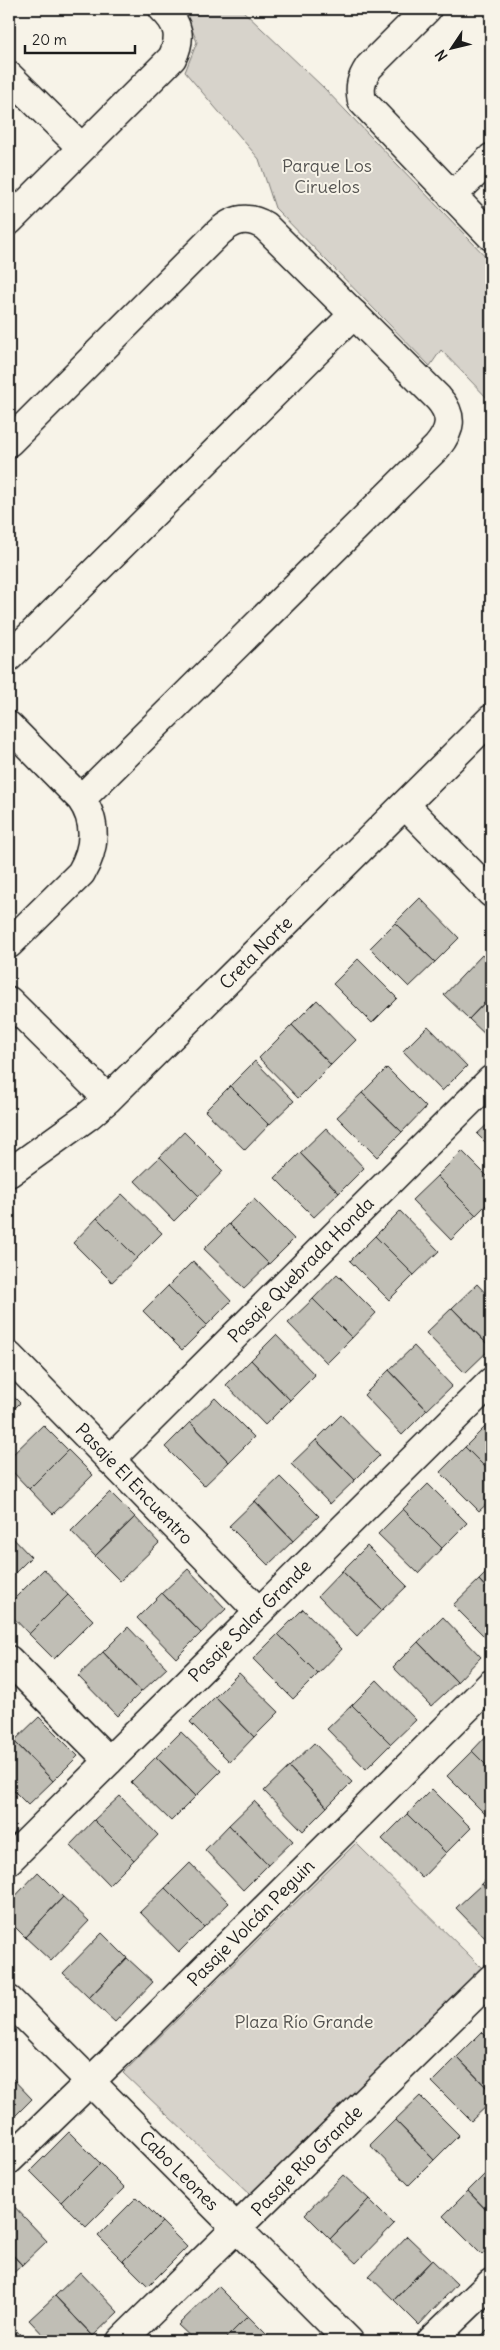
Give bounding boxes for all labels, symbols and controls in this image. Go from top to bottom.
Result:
scale bar [25,22,135,54]
north arrow [428,22,478,72]
text: 20 m [32,30,67,49]
text: N [431,46,452,65]
park label: Parque Los Ciruelos [282,154,372,198]
street label: Creta Norte [214,911,297,994]
street label: Pasaje Quebrada Honda [223,1192,379,1348]
street label: Pasaje El Encuentro [71,1418,198,1549]
street label: Pasaje Salar Grande [183,1554,316,1687]
street label: Pasaje Volcán Peguin [182,1854,319,1991]
park label: Plaza Río Grande [234,2010,374,2033]
street label: Pasaje Río Grande [246,2100,367,2221]
street label: Cabo Leones [135,2126,224,2215]

